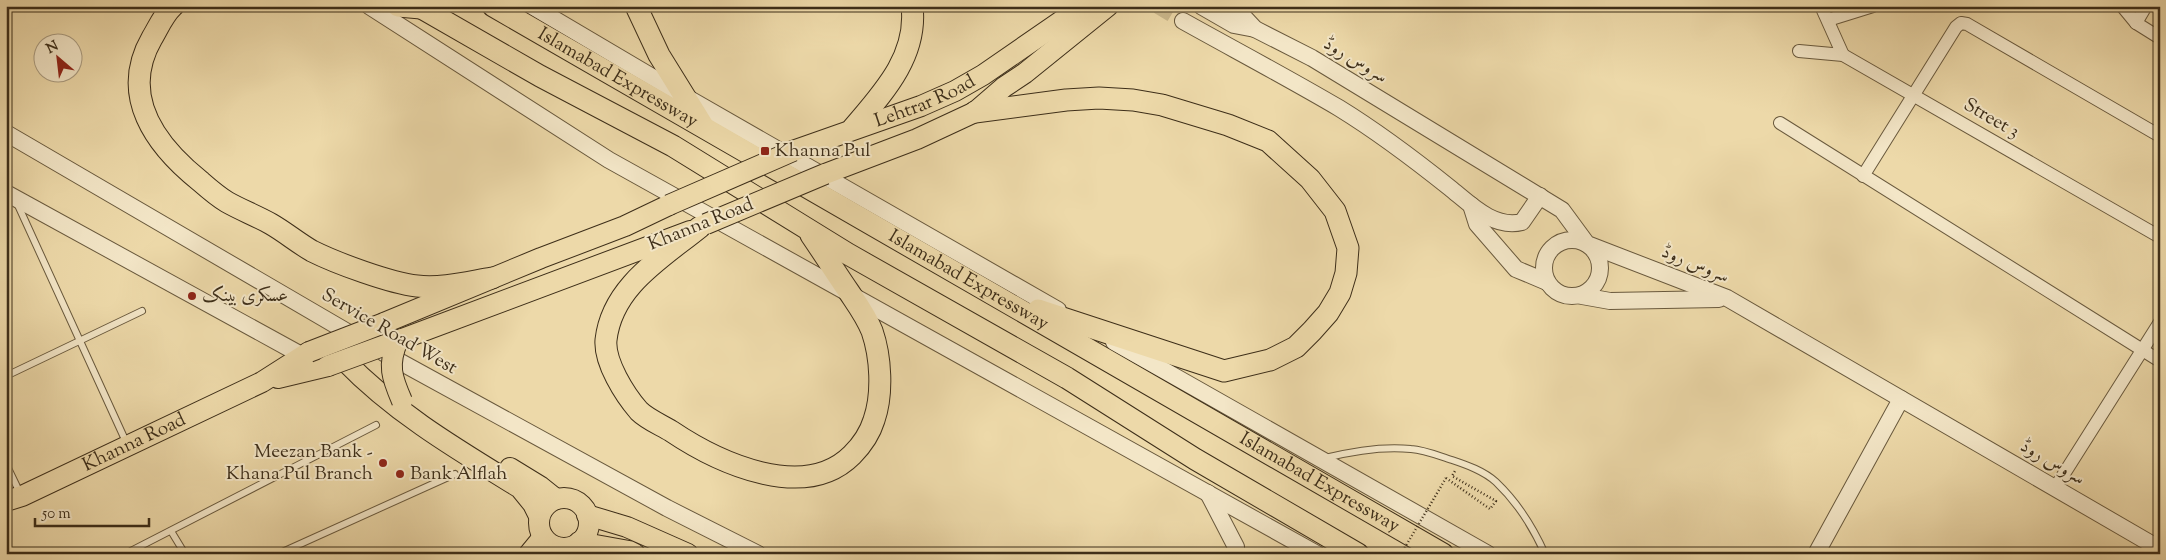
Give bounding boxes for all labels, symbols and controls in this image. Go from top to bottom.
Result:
street label: Islamabad Expressway [533,21,703,135]
street label: سروس روڈ [1317,31,1393,91]
north arrow [32,32,82,82]
text: N [43,37,62,60]
street label: Lehtrar Road [871,68,981,135]
street label: Street 3 [1958,92,2024,146]
place label: Khanna Pul [775,138,871,165]
marker: Khanna Pul [759,145,771,157]
street label: Khanna Road [644,191,758,258]
street label: Islamabad Expressway [883,223,1054,338]
street label: سروس روڈ [1657,239,1733,291]
street label: Service Road West [316,282,462,382]
place label: عسکری بینک [202,283,288,310]
marker: عسکری بینک [186,290,198,302]
street label: Khanna Road [78,406,191,479]
street label: Islamabad Expressway [1234,426,1405,540]
street label: سروس روڈ [2014,433,2090,493]
place label: Meezan Bank - Khana Pul Branch [226,439,373,488]
marker: Meezan Bank - Khana Pul Branch [377,457,389,469]
place label: Bank Alflah [410,461,507,488]
marker: Bank Alflah [394,468,406,480]
scale bar [35,495,149,527]
text: 50 m [41,504,71,525]

